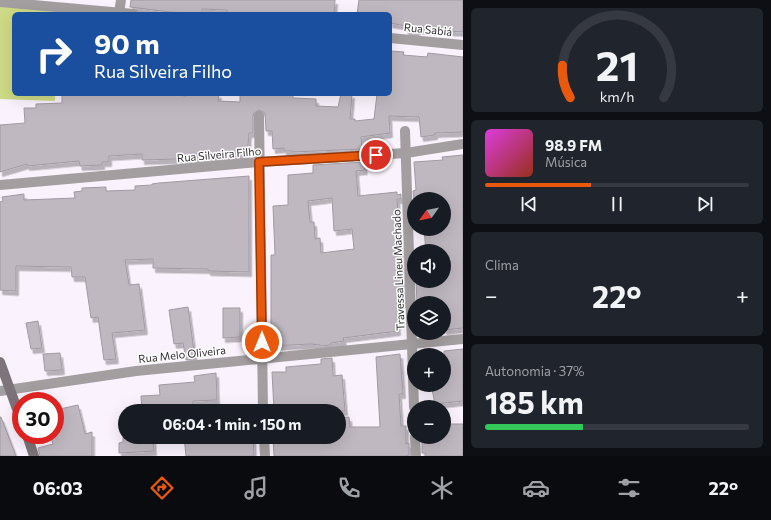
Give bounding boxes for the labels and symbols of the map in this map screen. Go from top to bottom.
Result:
street label: Rua Sabiá [403,20,453,38]
pin [359,138,393,172]
street label: Rua Silveira Filho [176,144,262,164]
north arrow [407,192,451,236]
street label: Travessa Lineu Machado [389,209,407,331]
position arrow [241,321,283,363]
street label: Rua Melo Oliveira [138,343,226,365]
speed limit sign: 30 [12,392,64,444]

